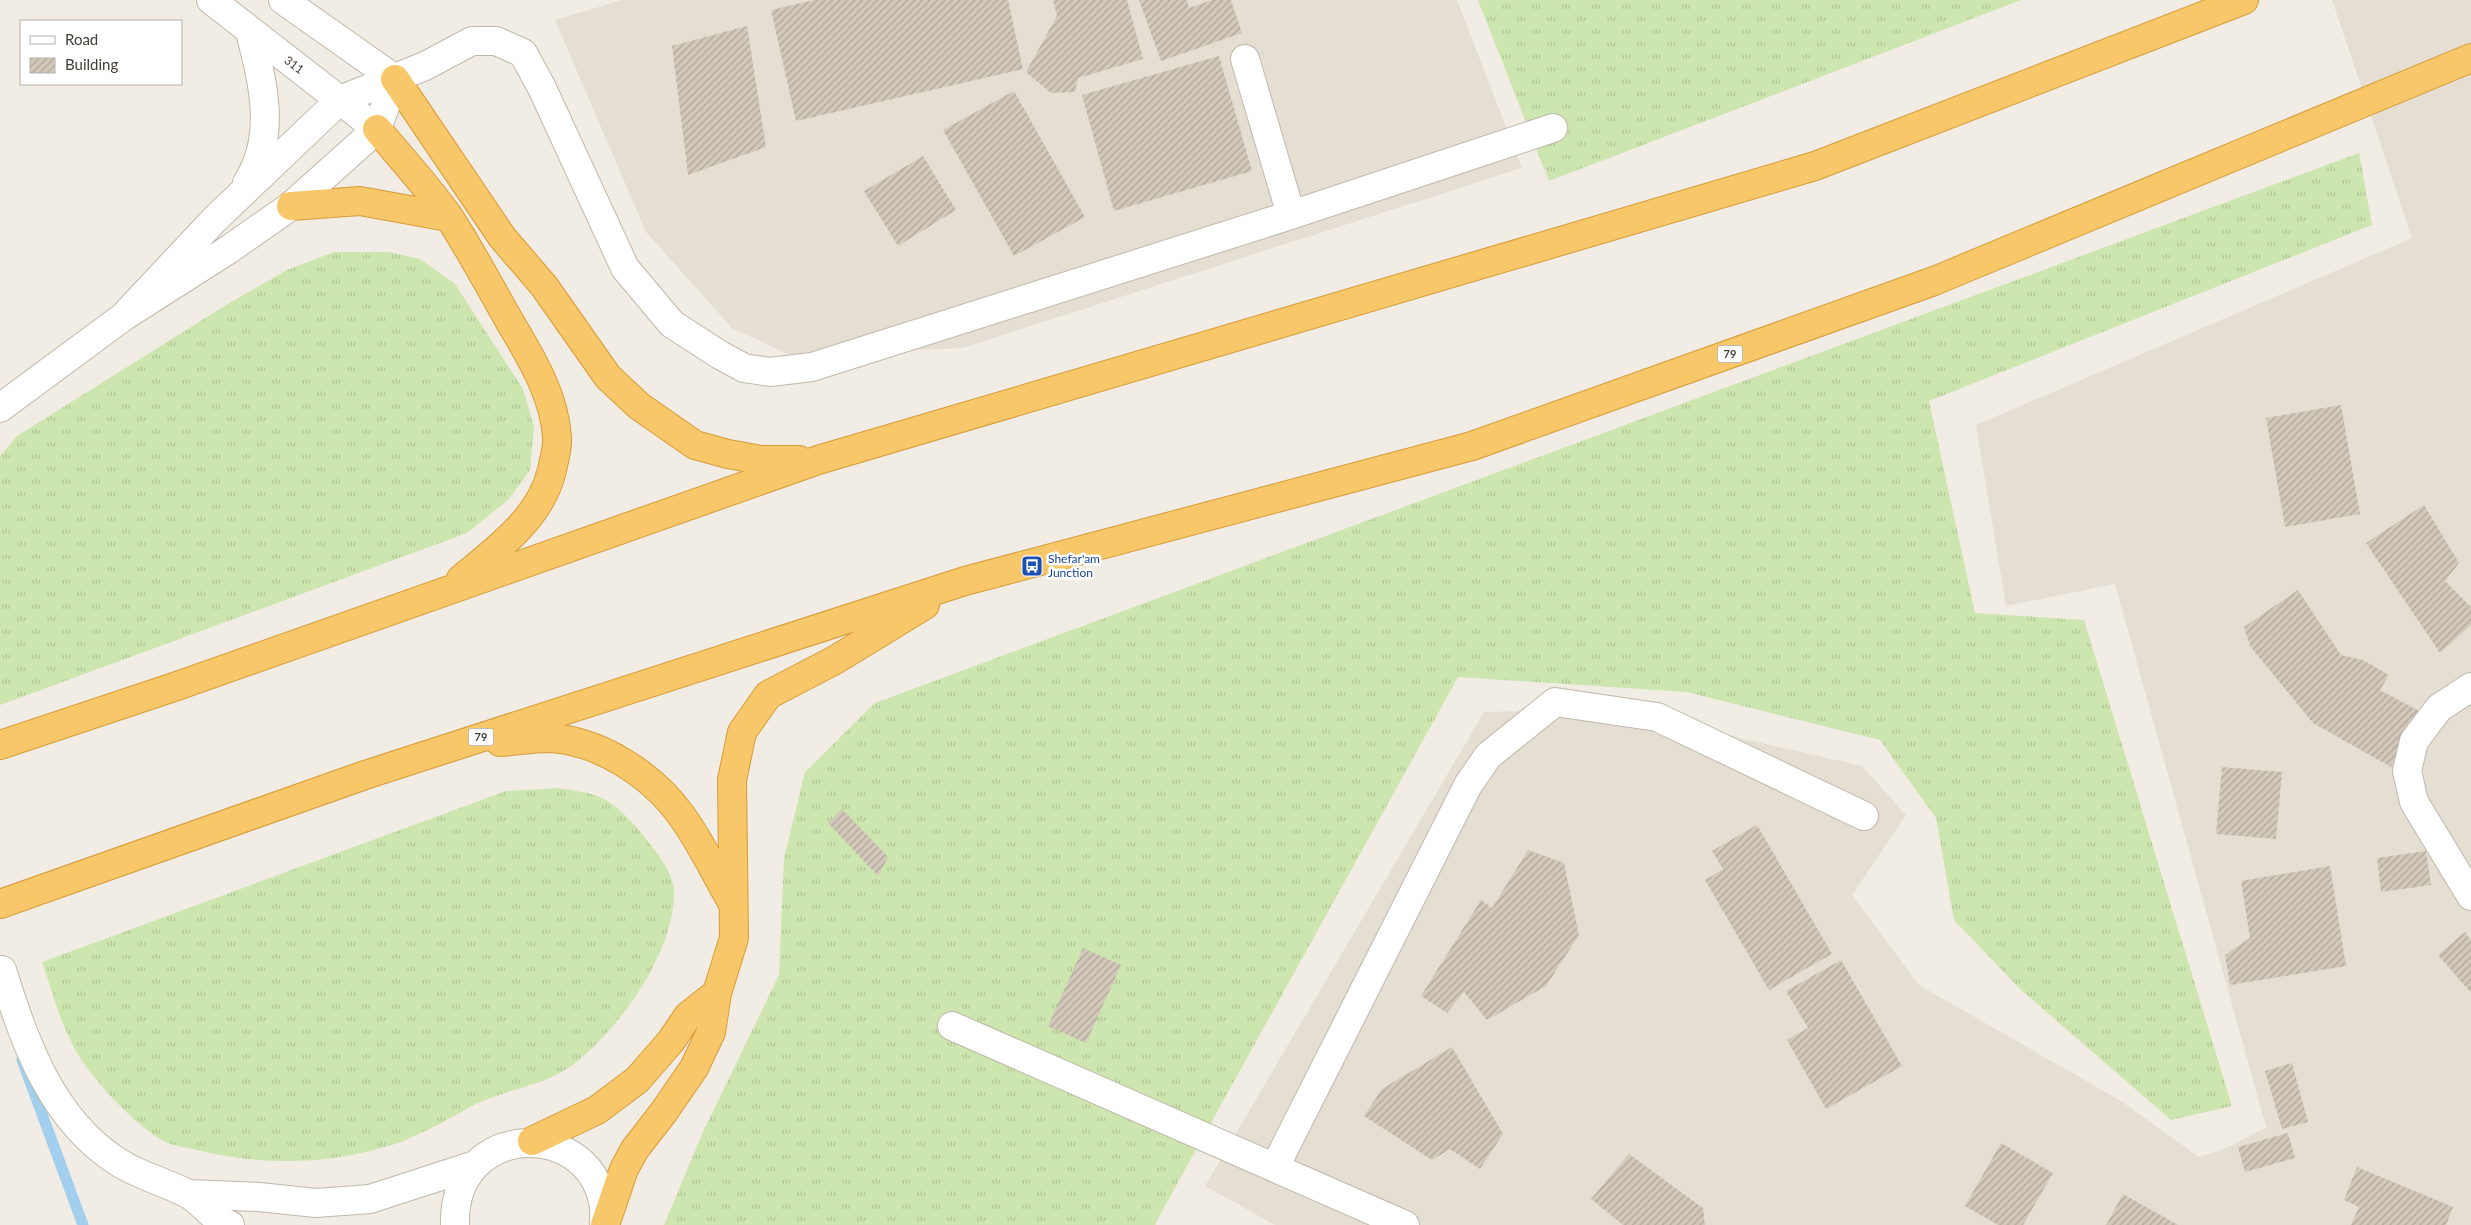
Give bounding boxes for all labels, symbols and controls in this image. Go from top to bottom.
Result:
legend [20,20,182,85]
text: Road [65,30,98,48]
street label: 311 [281,52,307,77]
text: Building [65,55,118,73]
road number: 79 [1718,346,1742,362]
place label: Shefar'am Junction [1048,551,1100,580]
bus stop icon: Shefar'am Junction [1020,554,1044,578]
road number: 79 [468,729,494,746]

